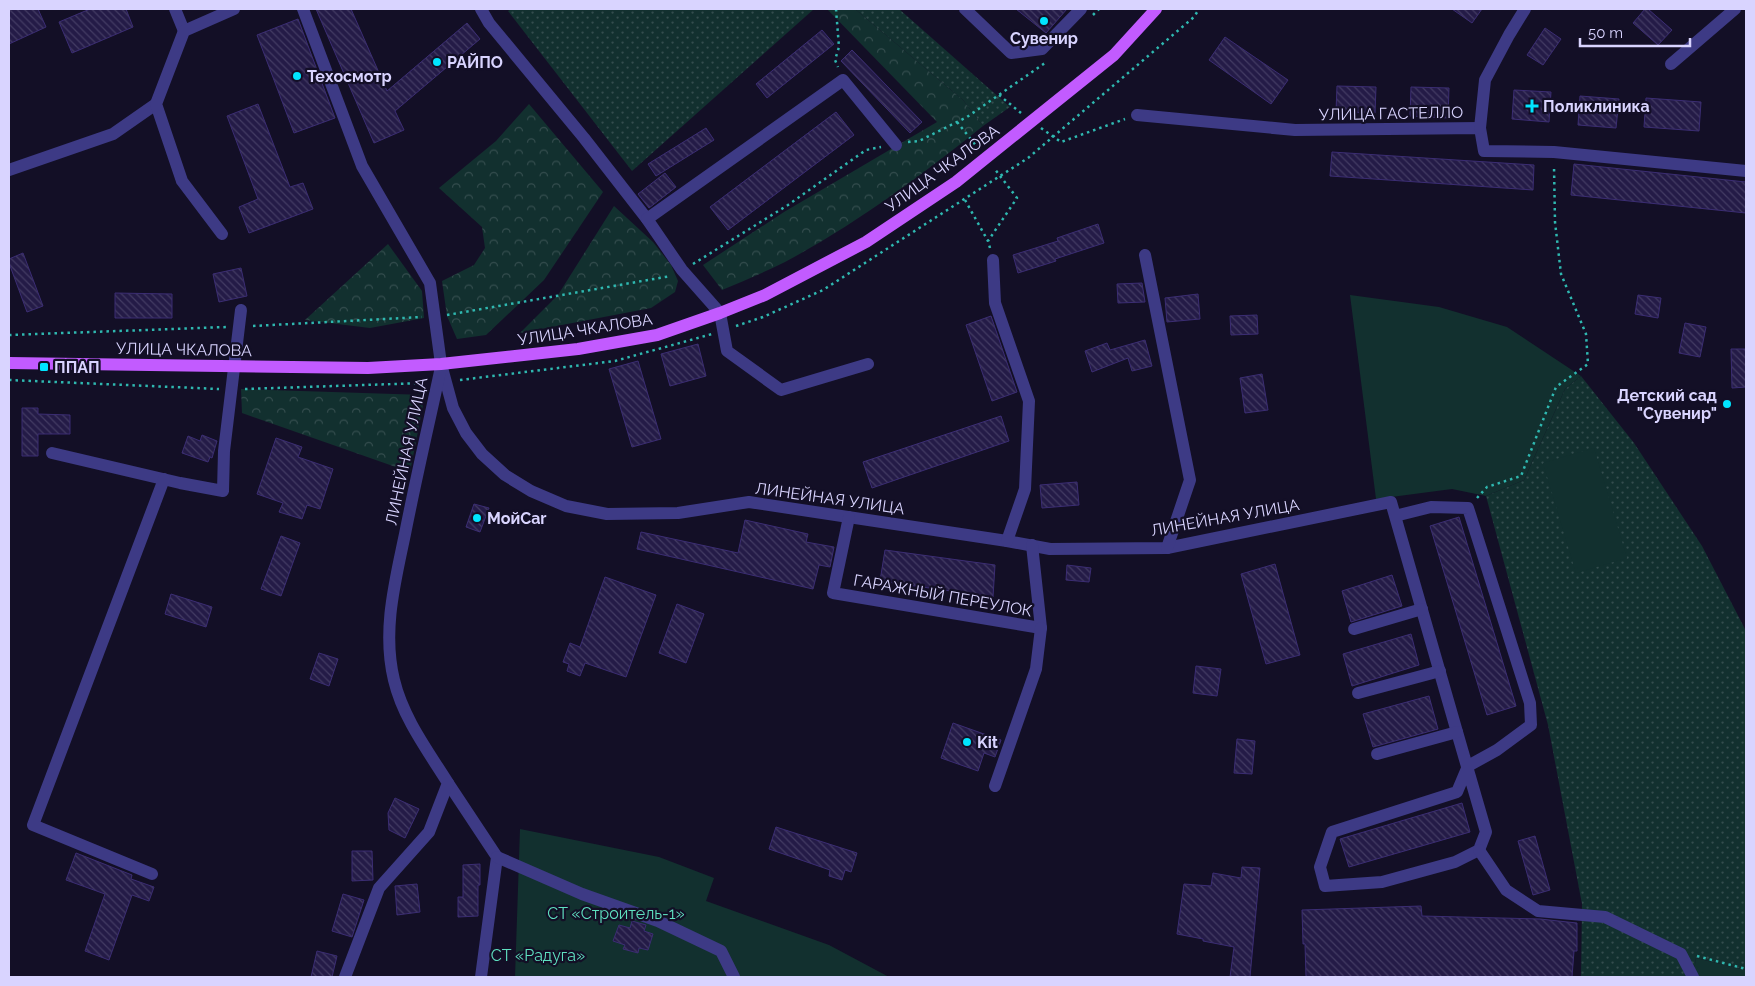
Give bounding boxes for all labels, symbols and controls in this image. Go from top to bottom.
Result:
marker: Сувенир [1038,15,1050,27]
scale bar [1580,15,1690,47]
text: 50 m [1588,24,1623,42]
place label: Сувенир [1010,29,1078,48]
place label: РАЙПО [447,53,503,72]
marker: РАЙПО [431,56,443,68]
place label: Техосмотр [307,67,392,86]
marker: Техосмотр [291,70,303,82]
place label: Поликлиника [1543,97,1650,116]
marker: Поликлиника [1525,99,1539,113]
street label: УЛИЦА ГАСТЕЛЛО [1319,103,1463,124]
street label: УЛИЦА ЧКАЛОВА [882,121,1003,216]
street label: УЛИЦА ЧКАЛОВА [516,309,654,350]
street label: УЛИЦА ЧКАЛОВА [116,339,252,360]
place label: ППАП [54,358,100,377]
marker: ППАП [38,361,50,373]
street label: ЛИНЕЙНАЯ УЛИЦА [382,375,431,527]
place label: Детский сад "Сувенир" [1617,386,1717,423]
marker: Детский сад "Сувенир" [1721,398,1733,410]
street label: ЛИНЕЙНАЯ УЛИЦА [754,479,906,518]
street label: ЛИНЕЙНАЯ УЛИЦА [1149,495,1301,540]
place label: МойCar [487,509,547,528]
marker: МойCar [471,512,483,524]
street label: ГАРАЖНЫЙ ПЕРЕУЛОК [852,570,1034,621]
place label: Kit [977,733,998,752]
marker: Kit [961,736,973,748]
park label: СТ «Строитель-1» [547,904,685,923]
park label: СТ «Радуга» [491,946,585,965]

